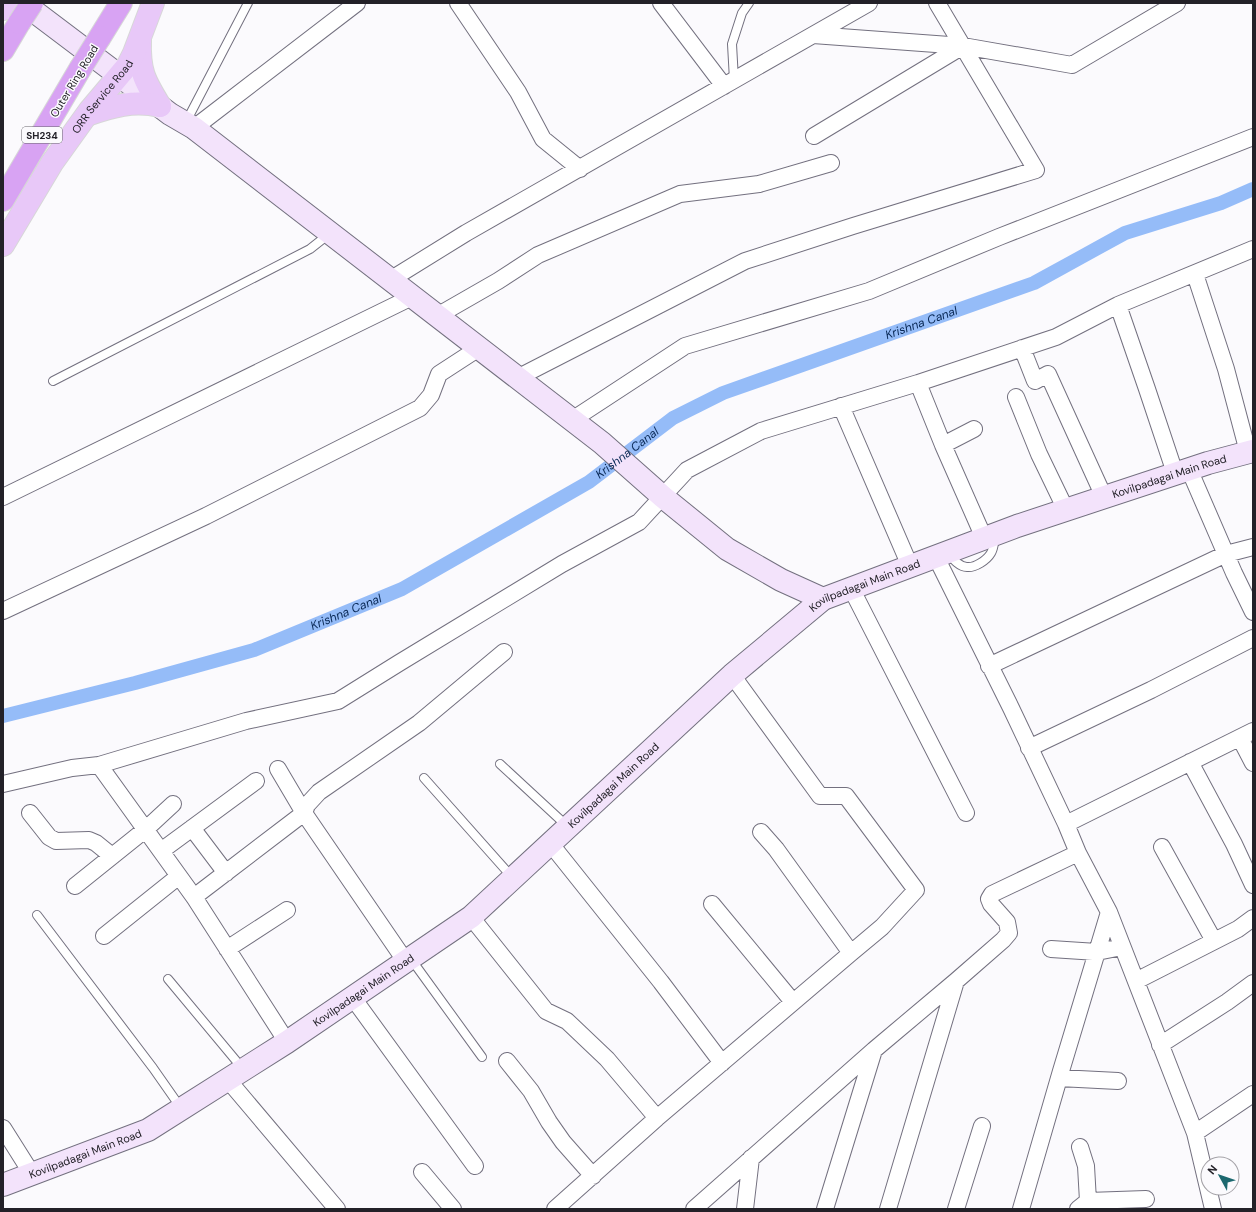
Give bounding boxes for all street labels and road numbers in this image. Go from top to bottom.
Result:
street label: Outer Ring Road [47,42,101,120]
street label: ORR Service Road [68,58,136,136]
road number: SH234 [22,127,62,143]
street label: Kovilpadagai Main Road [1110,451,1228,501]
street label: Kovilpadagai Main Road [806,556,922,615]
street label: Kovilpadagai Main Road [565,739,662,831]
street label: Kovilpadagai Main Road [310,951,417,1029]
street label: Kovilpadagai Main Road [27,1126,144,1182]

